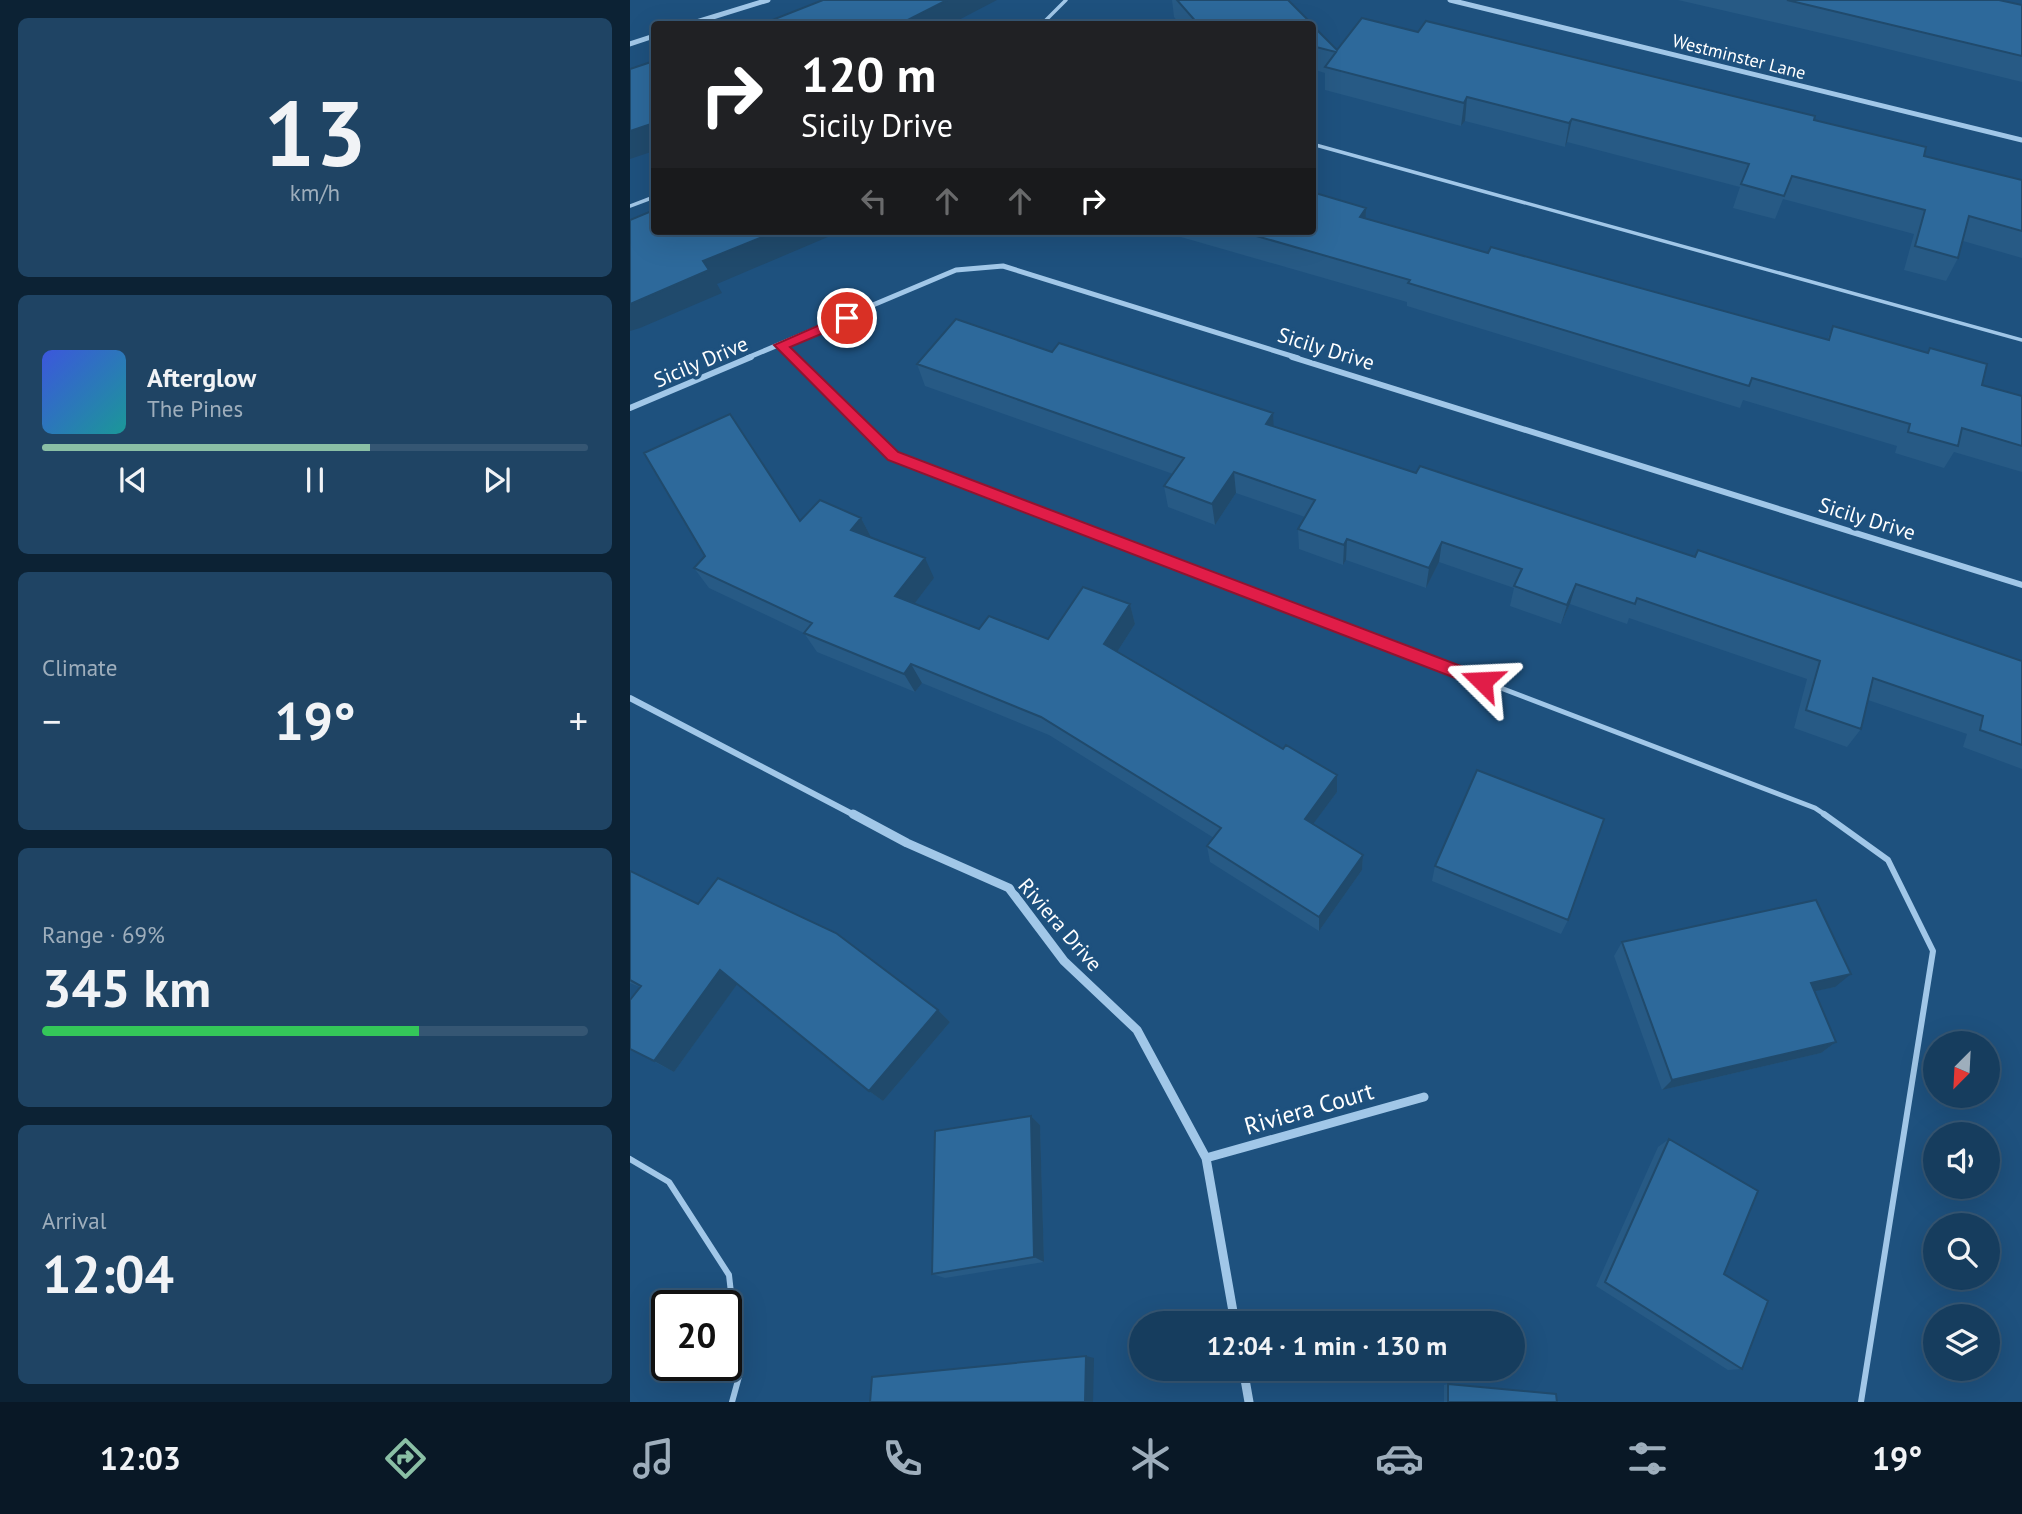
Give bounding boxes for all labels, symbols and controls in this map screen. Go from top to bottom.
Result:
street label: Westminster Lane [1670,29,1808,84]
text: 120 m [801,42,936,106]
icon: right [686,49,777,140]
text: 13 [263,73,367,191]
text: Sicily Drive [801,104,953,146]
text: km/h [290,178,340,207]
icon: left [855,182,893,220]
icon: ahead [928,182,966,220]
icon: ahead [1001,182,1039,220]
icon: right [1074,182,1112,220]
pin [817,288,877,348]
icon: arrive [828,299,866,337]
street label: Sicily Drive [1275,321,1378,376]
street label: Sicily Drive [650,330,752,393]
text: Afterglow [147,361,256,394]
text: The Pines [147,394,243,423]
icon: previous [114,461,152,499]
icon: pause [296,461,334,499]
icon: next [478,461,516,499]
street label: Sicily Drive [1816,491,1919,546]
position arrow [1445,644,1519,718]
text: Climate [42,653,117,682]
text: 19° [274,687,356,754]
text: − [42,696,61,745]
text: + [569,696,588,745]
street label: Riviera Drive [1013,873,1108,977]
text: Range · 69% [42,920,165,949]
text: 345 km [42,954,211,1021]
north arrow [1923,1031,2000,1108]
map controls [1923,1031,2000,1381]
street label: Riviera Court [1241,1075,1377,1142]
button: sound [1923,1122,2000,1199]
text: Arrival [42,1206,106,1235]
button: search [1923,1213,2000,1290]
text: 12:04 [42,1240,174,1307]
speed limit sign: 20 [651,1290,742,1381]
button: layers [1923,1304,2000,1381]
text: 12:04 · 1 min · 130 m [1207,1329,1447,1362]
icon: directions [381,1434,430,1483]
icon: music [629,1434,678,1483]
icon: phone [878,1434,927,1483]
icon: climate [1126,1434,1175,1483]
icon: car [1375,1434,1424,1483]
icon: filters [1623,1434,1672,1483]
text: 12:03 [100,1437,181,1479]
text: 19° [1872,1437,1922,1479]

